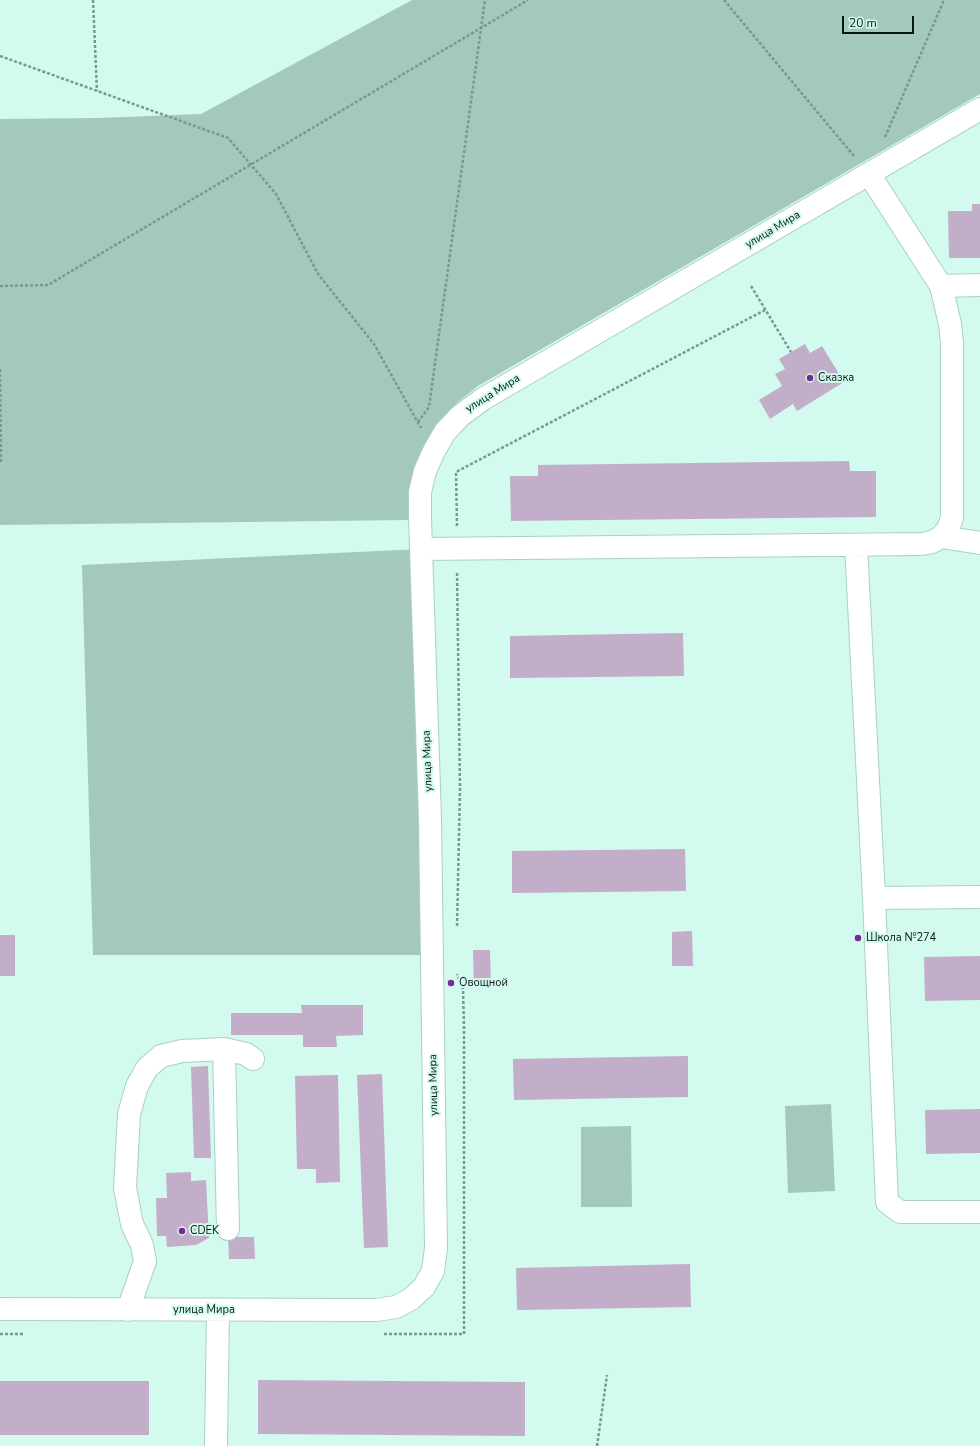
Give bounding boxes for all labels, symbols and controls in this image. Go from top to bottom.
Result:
scale bar [844,8,916,34]
text: 20 m [849,15,877,31]
street label: улица Мира [743,208,803,252]
place label: Сказка [818,371,854,385]
street label: улица Мира [463,372,523,416]
marker: Сказка [805,373,815,383]
street label: улица Мира [420,730,436,792]
place label: Школа №274 [866,931,936,945]
marker: Школа №274 [853,933,863,943]
place label: Овощной [459,976,508,990]
marker: Овощной [446,978,456,988]
street label: улица Мира [427,1054,441,1116]
place label: CDEK [190,1224,219,1238]
marker: CDEK [177,1226,187,1236]
street label: улица Мира [173,1303,235,1317]

